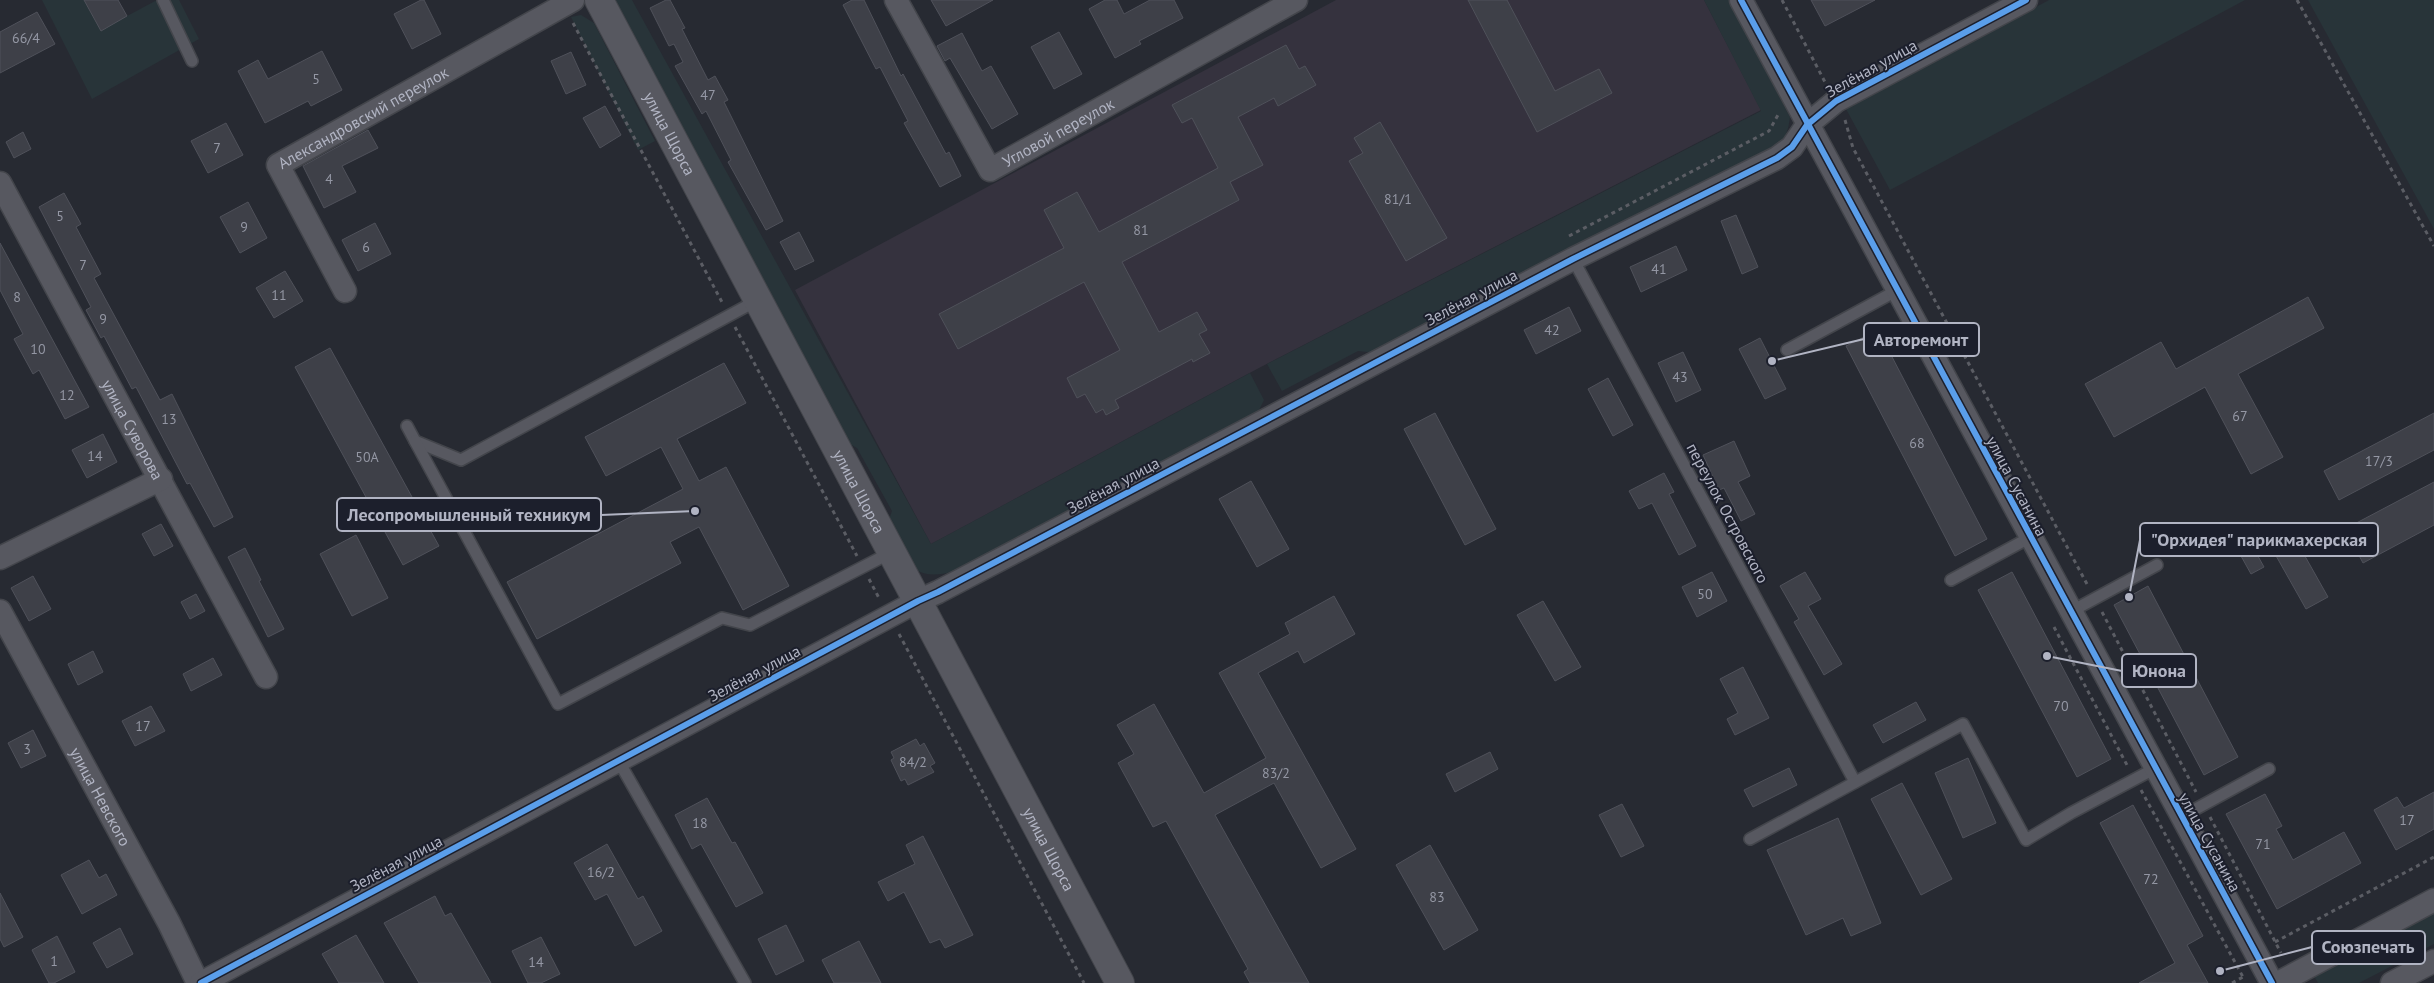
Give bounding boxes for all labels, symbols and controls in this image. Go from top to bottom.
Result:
house number: 66/4 [12,29,40,47]
street label: Зелёная улица [1822,35,1920,101]
street label: Александровский переулок [274,62,452,173]
house number: 5 [312,70,320,88]
house number: 47 [700,86,716,104]
street label: улица Щорса [639,88,700,179]
street label: Угловой переулок [999,93,1118,171]
house number: 7 [213,139,221,157]
house number: 4 [325,170,333,188]
house number: 81/1 [1384,190,1412,208]
house number: 5 [56,207,64,225]
house number: 9 [240,218,248,236]
house number: 81 [1133,221,1149,239]
house number: 6 [362,238,370,256]
house number: 7 [79,256,87,274]
house number: 41 [1651,260,1667,278]
street label: Зелёная улица [1421,264,1521,330]
house number: 11 [271,286,287,304]
house number: 8 [13,288,21,306]
house number: 9 [99,310,107,328]
house number: 42 [1544,321,1560,339]
callout: Авторемонт [1864,323,1979,356]
text: Авторемонт [1874,328,1969,351]
house number: 10 [30,340,46,358]
house number: 43 [1672,368,1688,386]
street label: улица Суворова [98,376,168,483]
house number: 12 [59,386,75,404]
house number: 67 [2232,407,2248,425]
house number: 13 [161,410,177,428]
street label: улица Сусанина [1982,433,2052,539]
house number: 68 [1909,434,1925,452]
street label: переулок Островского [1683,439,1773,587]
street label: улица Щорса [829,446,890,537]
house number: 14 [87,447,103,465]
house number: 50А [355,448,380,466]
street label: Зелёная улица [1063,452,1163,518]
house number: 17/3 [2365,452,2393,470]
callout: Лесопромышленный техникум [337,498,601,531]
text: Лесопромышленный техникум [346,503,591,526]
callout: "Орхидея" парикмахерская [2140,523,2378,556]
text: "Орхидея" парикмахерская [2151,528,2367,551]
house number: 50 [1697,585,1713,603]
street label: Зелёная улица [704,640,804,706]
callout: Юнона [2122,654,2196,687]
text: Юнона [2132,659,2186,682]
house number: 70 [2053,697,2069,715]
house number: 17 [135,717,151,735]
house number: 3 [23,740,31,758]
street label: улица Невского [66,744,135,849]
house number: 84/2 [899,753,927,771]
house number: 83/2 [1262,764,1290,782]
street label: улица Сусанина [2174,789,2246,895]
street label: улица Щорса [1019,804,1079,894]
house number: 17 [2399,811,2415,829]
house number: 18 [692,814,708,832]
street label: Зелёная улица [346,830,446,896]
house number: 71 [2255,835,2271,853]
house number: 16/2 [587,863,615,881]
house number: 72 [2143,870,2159,888]
house number: 83 [1429,888,1445,906]
callout: Союзпечать [2312,931,2425,964]
text: Союзпечать [2321,935,2415,958]
house number: 1 [50,952,58,970]
house number: 14 [528,953,544,971]

